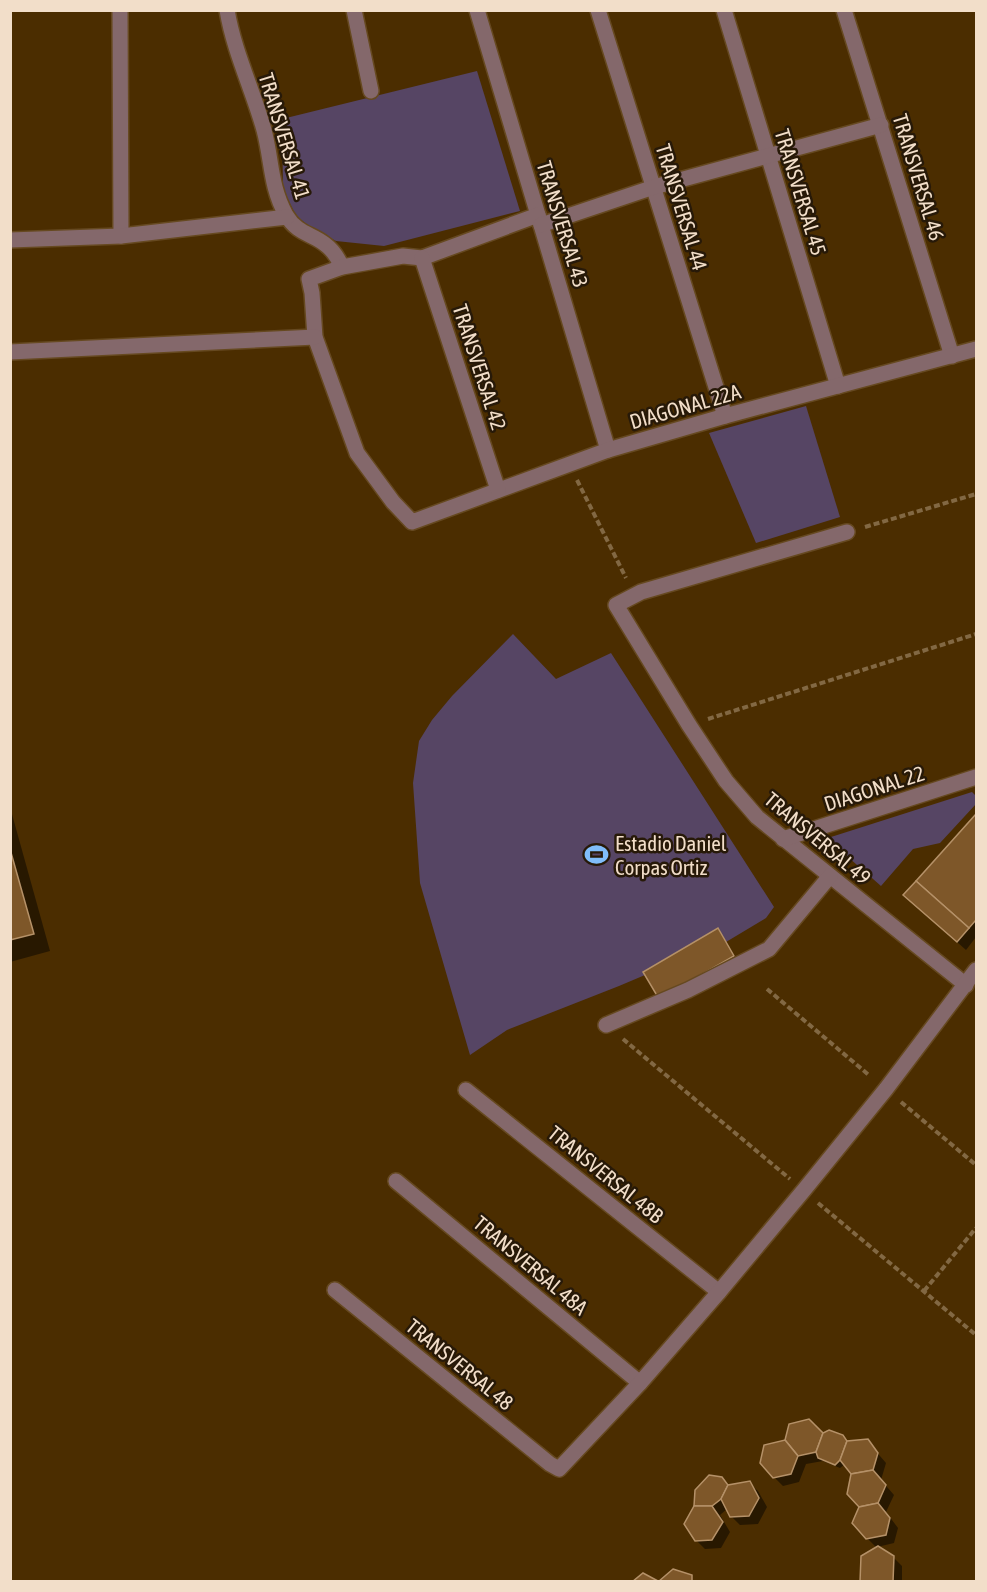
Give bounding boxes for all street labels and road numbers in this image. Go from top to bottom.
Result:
street label: TRANSVERSAL 41 [254,70,316,202]
street label: TRANSVERSAL 46 [888,111,950,243]
street label: TRANSVERSAL 45 [770,126,832,258]
street label: TRANSVERSAL 44 [651,141,713,273]
street label: TRANSVERSAL 43 [532,158,594,290]
street label: TRANSVERSAL 42 [448,301,512,433]
street label: DIAGONAL 22A [627,378,744,433]
street label: DIAGONAL 22 [821,760,927,816]
street label: TRANSVERSAL 49 [760,787,876,889]
street label: TRANSVERSAL 48B [544,1120,668,1228]
street label: TRANSVERSAL 48A [469,1210,593,1320]
street label: TRANSVERSAL 48 [402,1314,518,1415]

